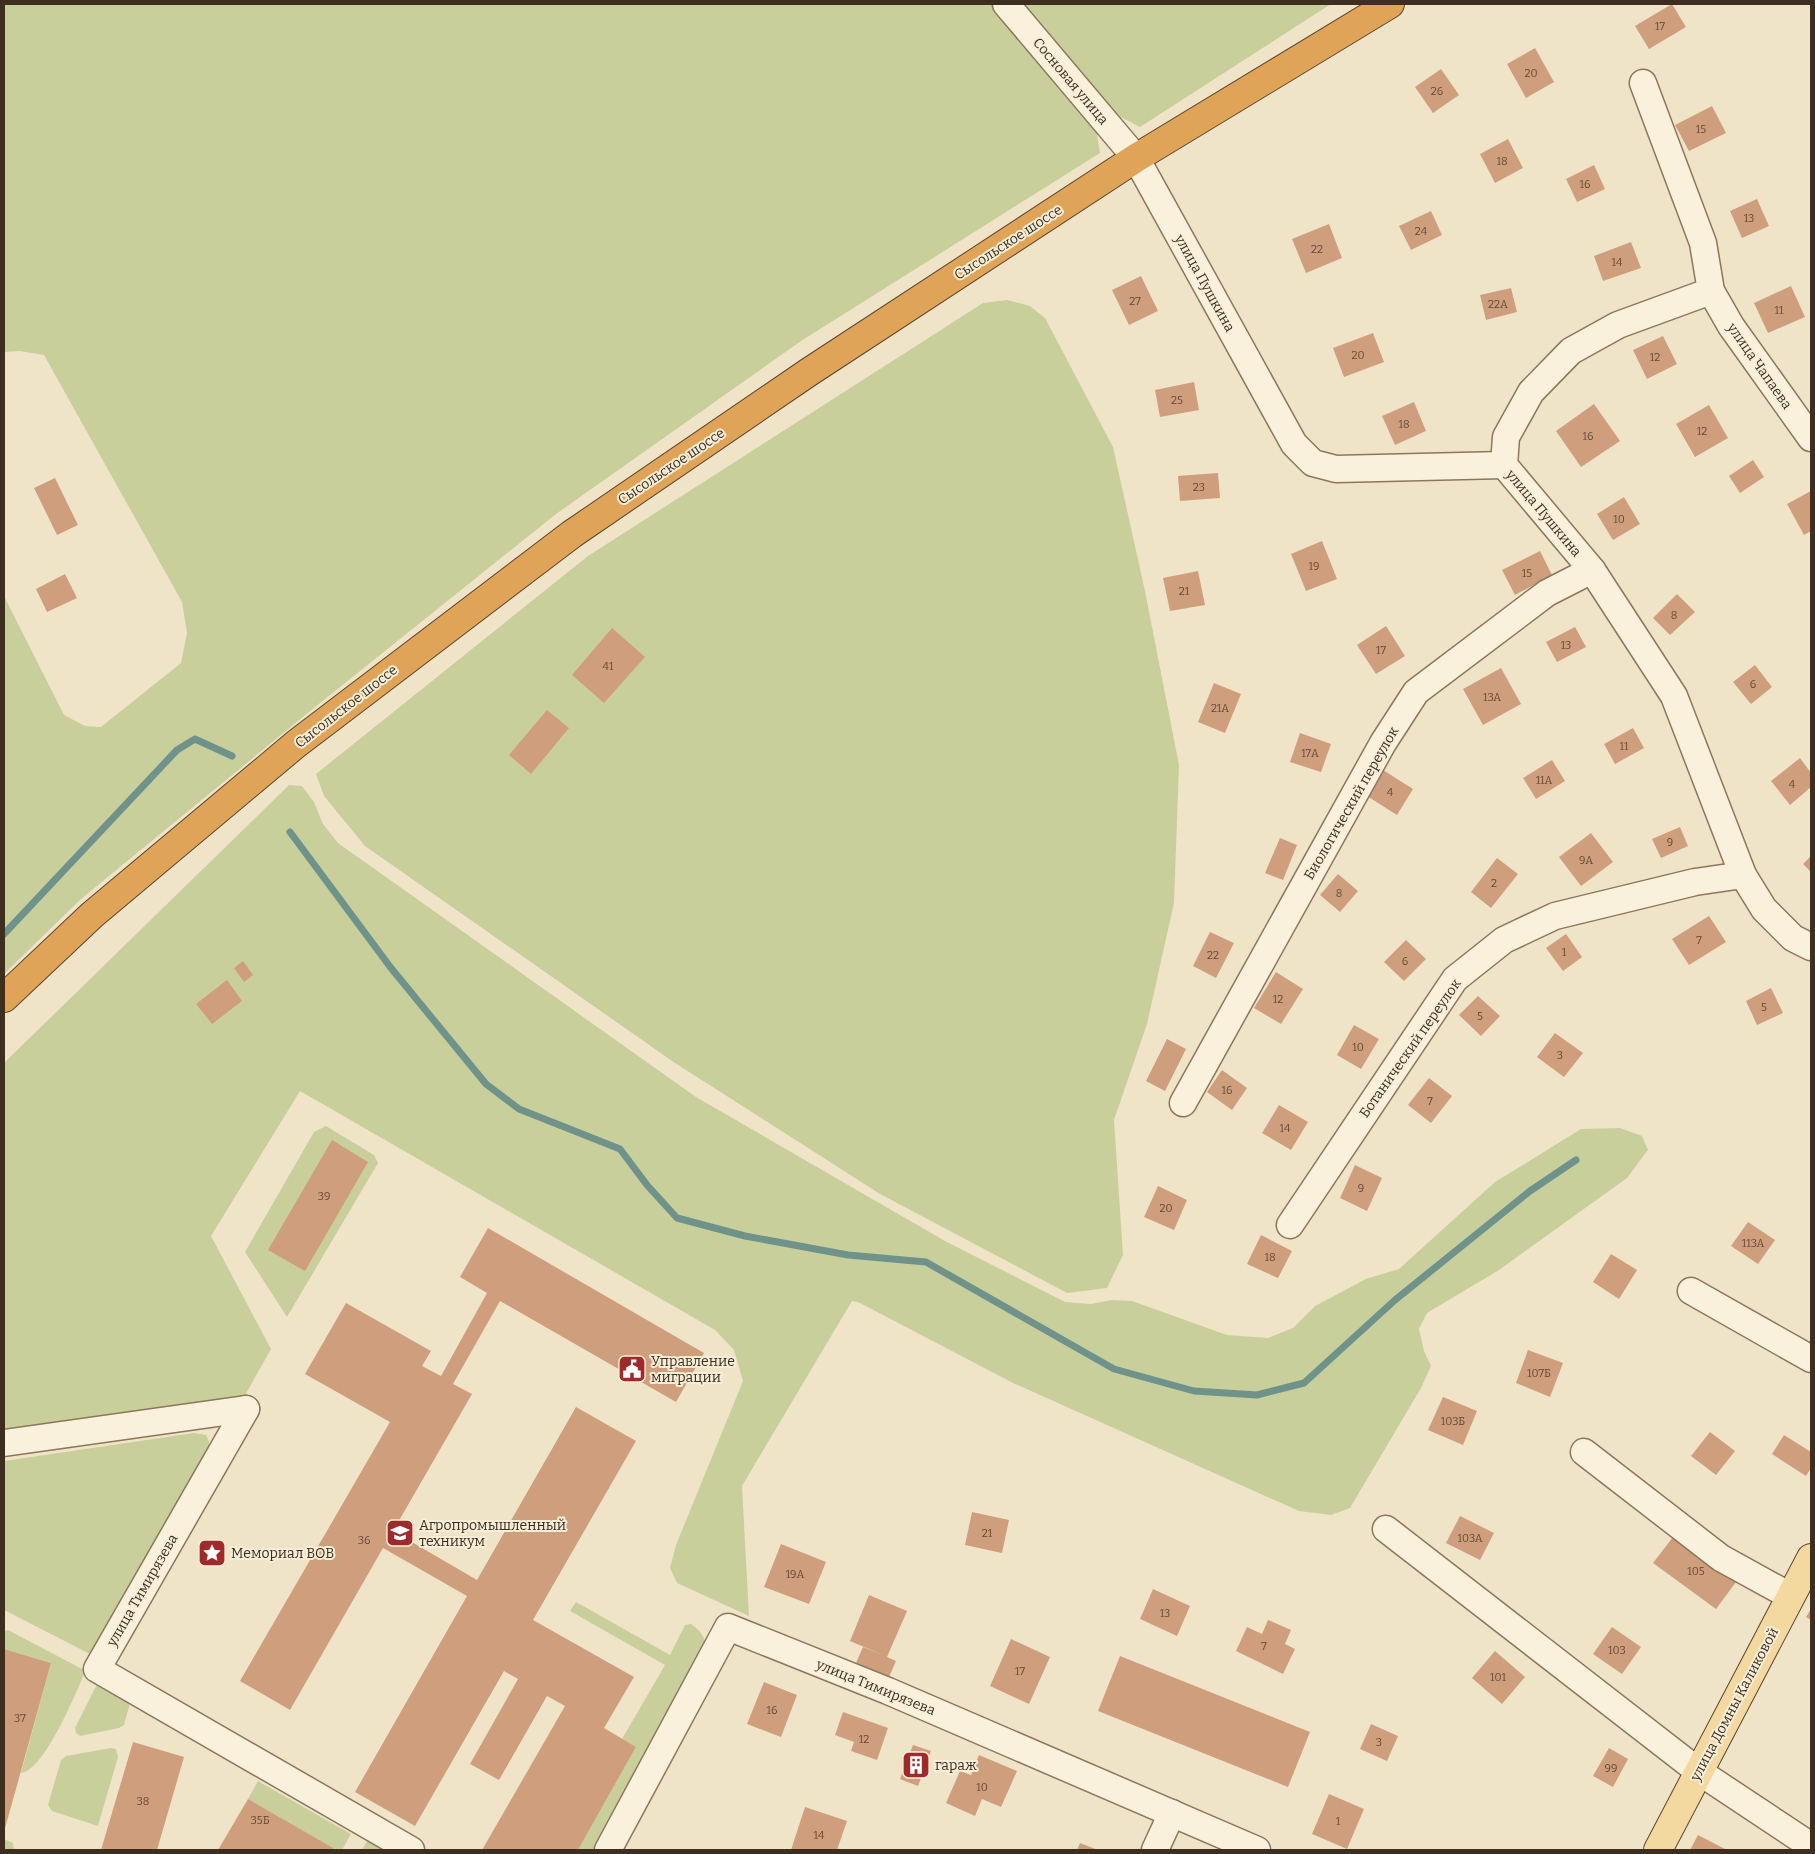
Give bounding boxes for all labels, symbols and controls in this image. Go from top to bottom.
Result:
house number: 17 [1655,20,1665,33]
street label: Сосновая улица [1029,34,1112,129]
house number: 20 [1524,67,1538,80]
house number: 26 [1431,85,1443,98]
house number: 15 [1696,123,1706,136]
house number: 18 [1496,155,1508,168]
house number: 16 [1580,178,1590,191]
street label: Сысольское шоссе [951,201,1065,284]
house number: 13 [1744,212,1754,225]
house number: 24 [1415,225,1428,238]
street label: улица Пушкина [1170,231,1238,335]
house number: 22 [1311,243,1323,256]
house number: 14 [1612,256,1623,269]
house number: 27 [1129,295,1141,308]
house number: 22А [1488,298,1508,311]
house number: 11 [1775,304,1784,317]
street label: улица Чапаева [1723,319,1796,413]
house number: 20 [1351,349,1365,362]
house number: 12 [1650,351,1660,364]
house number: 25 [1171,394,1183,407]
house number: 18 [1398,418,1410,431]
street label: Сысольское шоссе [615,424,728,508]
house number: 12 [1697,425,1707,438]
house number: 16 [1583,430,1593,443]
street label: улица Пушкина [1502,466,1585,561]
house number: 23 [1193,481,1205,494]
house number: 10 [1613,513,1625,526]
house number: 19 [1309,560,1319,573]
house number: 15 [1522,567,1532,580]
house number: 21 [1179,585,1190,598]
house number: 8 [1671,609,1677,622]
house number: 13 [1561,639,1571,652]
house number: 17 [1376,644,1386,657]
house number: 41 [603,660,614,673]
street label: Сысольское шоссе [292,661,401,752]
house number: 6 [1750,678,1756,691]
house number: 13А [1483,691,1501,704]
house number: 21А [1211,702,1229,715]
street label: Биологический переулок [1301,723,1403,883]
house number: 11 [1620,740,1629,753]
house number: 17А [1301,747,1319,760]
house number: 11А [1536,774,1553,787]
house number: 4 [1789,778,1796,791]
house number: 4 [1387,786,1394,799]
house number: 9 [1667,836,1673,849]
house number: 9А [1579,854,1593,867]
house number: 2 [1491,877,1497,890]
house number: 8 [1336,887,1342,900]
house number: 7 [1696,934,1702,947]
house number: 1 [1562,946,1567,959]
house number: 22 [1207,949,1219,962]
house number: 6 [1402,955,1408,968]
street label: Ботанический переулок [1356,975,1465,1121]
house number: 12 [1273,993,1283,1006]
house number: 5 [1761,1001,1767,1014]
house number: 5 [1477,1010,1483,1023]
house number: 10 [1352,1041,1364,1054]
house number: 3 [1557,1049,1563,1062]
house number: 16 [1222,1084,1232,1097]
house number: 7 [1427,1095,1433,1108]
house number: 14 [1280,1122,1291,1135]
house number: 9 [1358,1182,1364,1195]
house number: 39 [318,1190,330,1203]
house number: 20 [1159,1202,1173,1215]
house number: 113А [1742,1237,1764,1250]
house number: 18 [1264,1251,1276,1264]
place label: Управление миграции [651,1353,735,1386]
public building icon: Управление миграции [617,1354,647,1384]
house number: 107Б [1527,1367,1551,1380]
house number: 103Б [1441,1415,1465,1428]
place label: Агропромышленный техникум [419,1517,566,1550]
school or university icon: Агропромышленный техникум [385,1518,415,1548]
house number: 21 [982,1527,993,1540]
street label: улица Тимирязева [103,1531,182,1650]
house number: 103А [1457,1532,1483,1545]
house number: 36 [358,1534,370,1547]
place icon: Мемориал ВОВ [197,1538,227,1568]
place label: Мемориал ВОВ [231,1545,334,1562]
house number: 105 [1687,1565,1705,1578]
house number: 19А [786,1568,805,1581]
house number: 13 [1160,1607,1170,1620]
street label: улица Домны Каликовой [1686,1625,1782,1785]
house number: 7 [1261,1640,1267,1653]
house number: 103 [1608,1644,1626,1657]
street label: улица Тимирязева [813,1655,938,1719]
house number: 17 [1015,1665,1025,1678]
house number: 101 [1490,1671,1507,1684]
house number: 16 [767,1704,777,1717]
house number: 37 [14,1712,26,1725]
house number: 12 [859,1733,869,1746]
house number: 3 [1376,1736,1382,1749]
building icon: гараж [901,1750,931,1780]
place label: гараж [935,1757,977,1774]
house number: 99 [1605,1762,1617,1775]
house number: 10 [976,1781,988,1794]
house number: 38 [137,1795,149,1808]
house number: 35Б [250,1814,270,1827]
house number: 1 [1336,1815,1341,1828]
house number: 14 [814,1829,825,1842]

